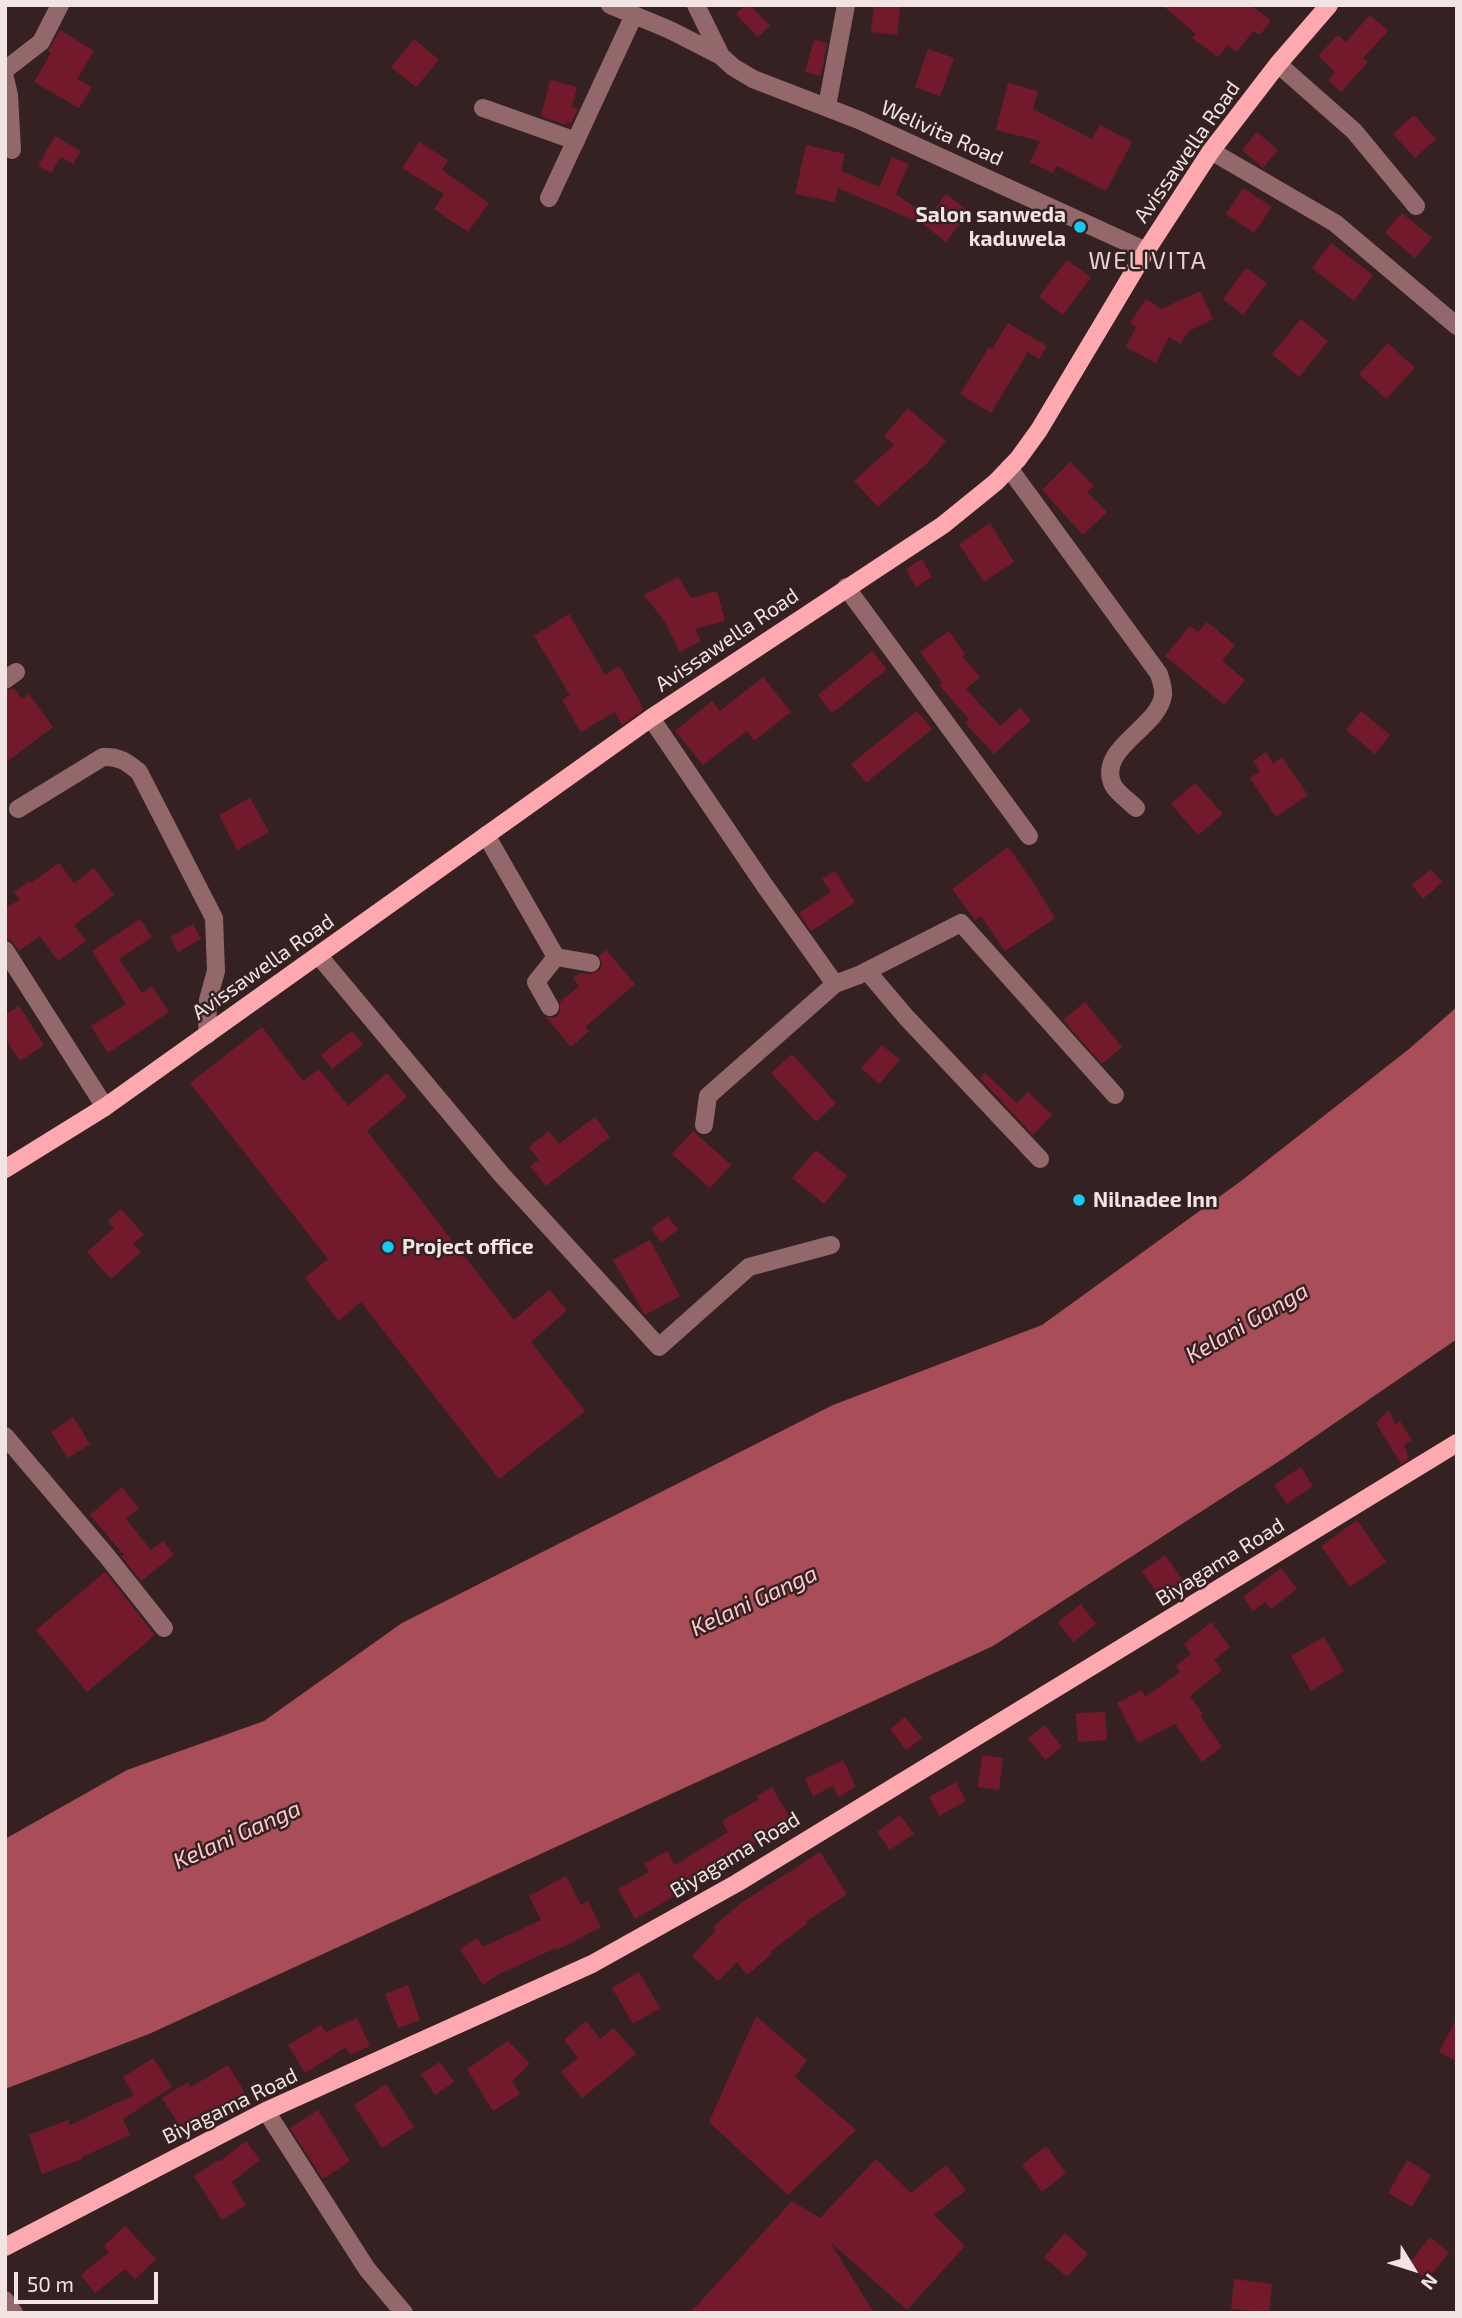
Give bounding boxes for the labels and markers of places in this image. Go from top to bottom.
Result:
place label: Salon sanweda kaduwela [915,202,1066,252]
marker: Salon sanweda kaduwela [1072,219,1088,235]
place label: Nilnadee Inn [1093,1187,1218,1213]
marker: Nilnadee Inn [1071,1192,1087,1208]
place label: Project office [402,1234,534,1260]
marker: Project office [380,1239,396,1255]

